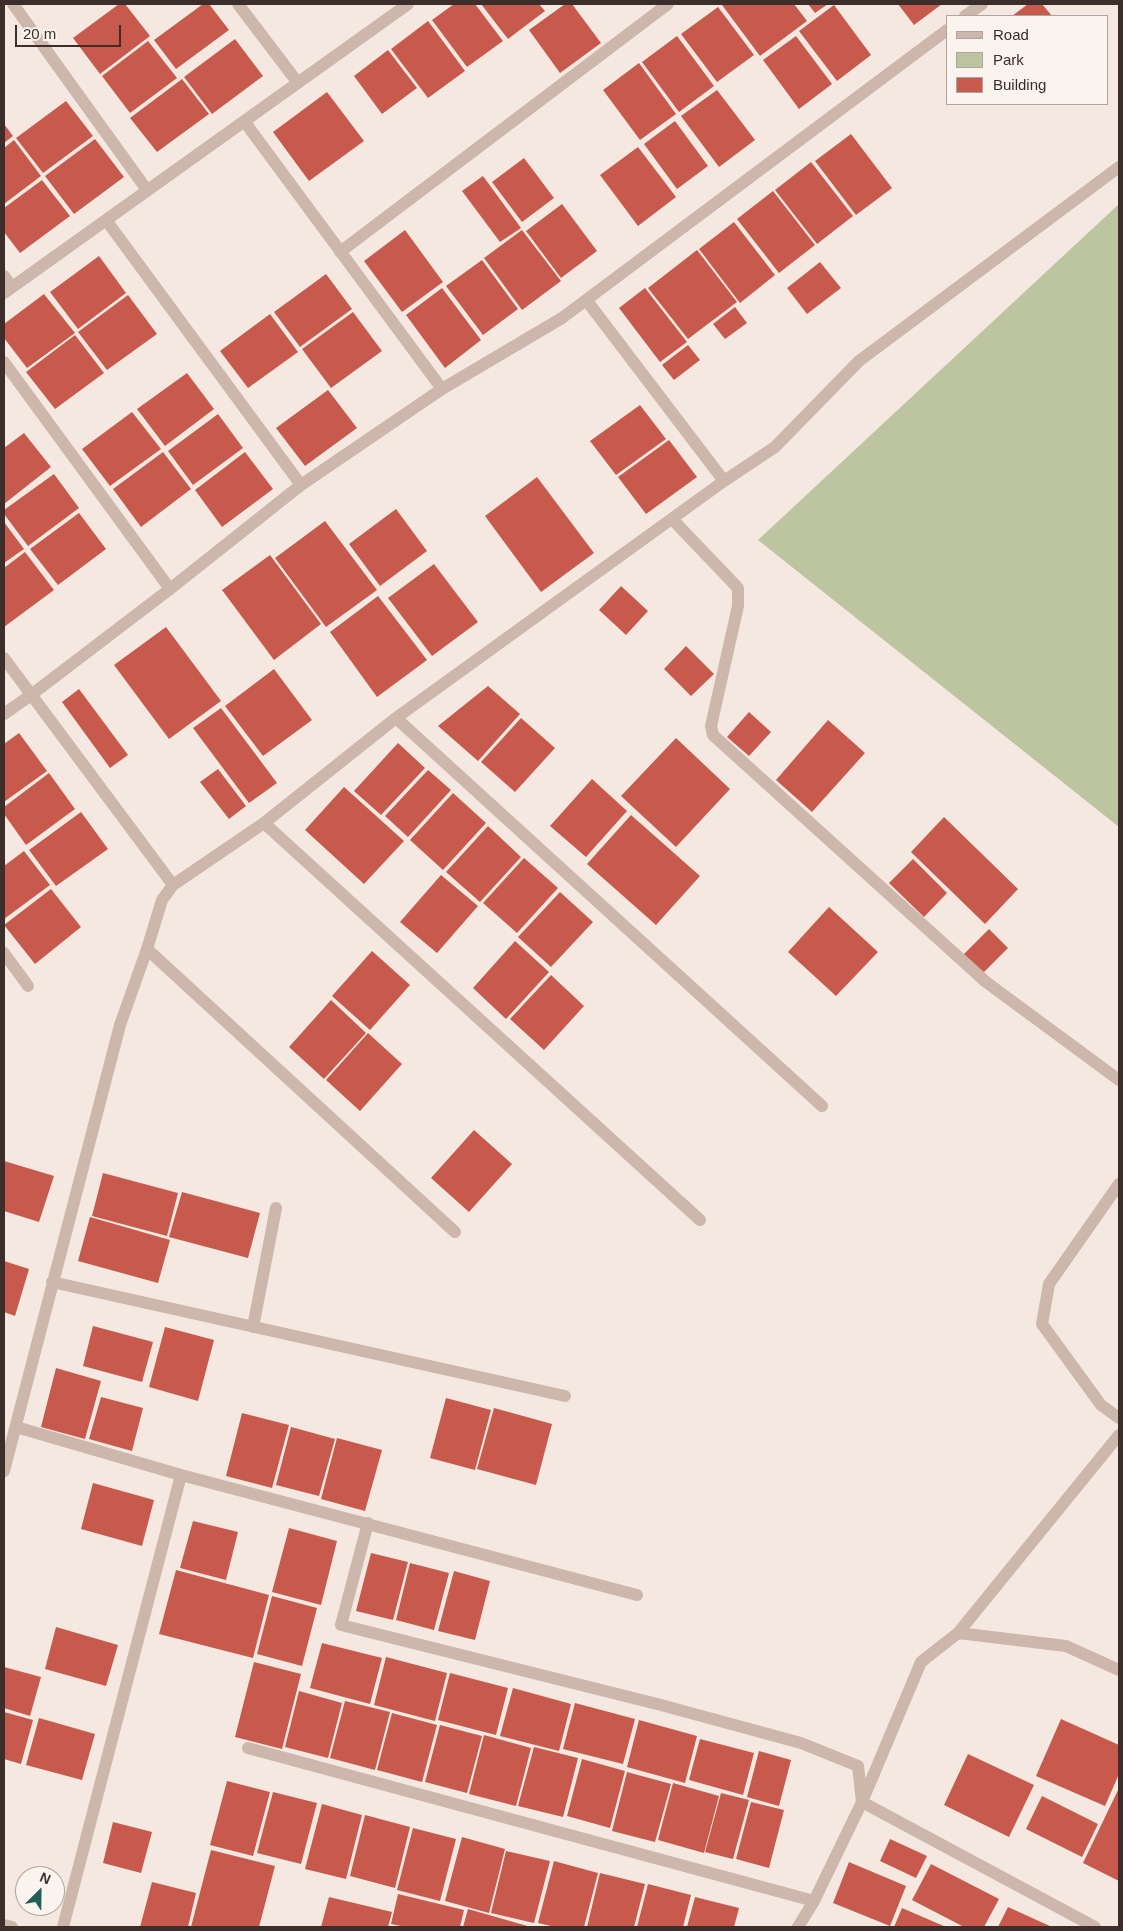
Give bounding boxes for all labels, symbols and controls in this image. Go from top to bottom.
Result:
scale bar [18,15,124,47]
legend [946,15,1108,105]
text: 20 m [23,25,56,42]
text: Road [993,26,1029,43]
text: Park [993,51,1024,68]
text: Building [993,76,1046,93]
north arrow [15,1866,65,1916]
text: N [38,1869,53,1887]

